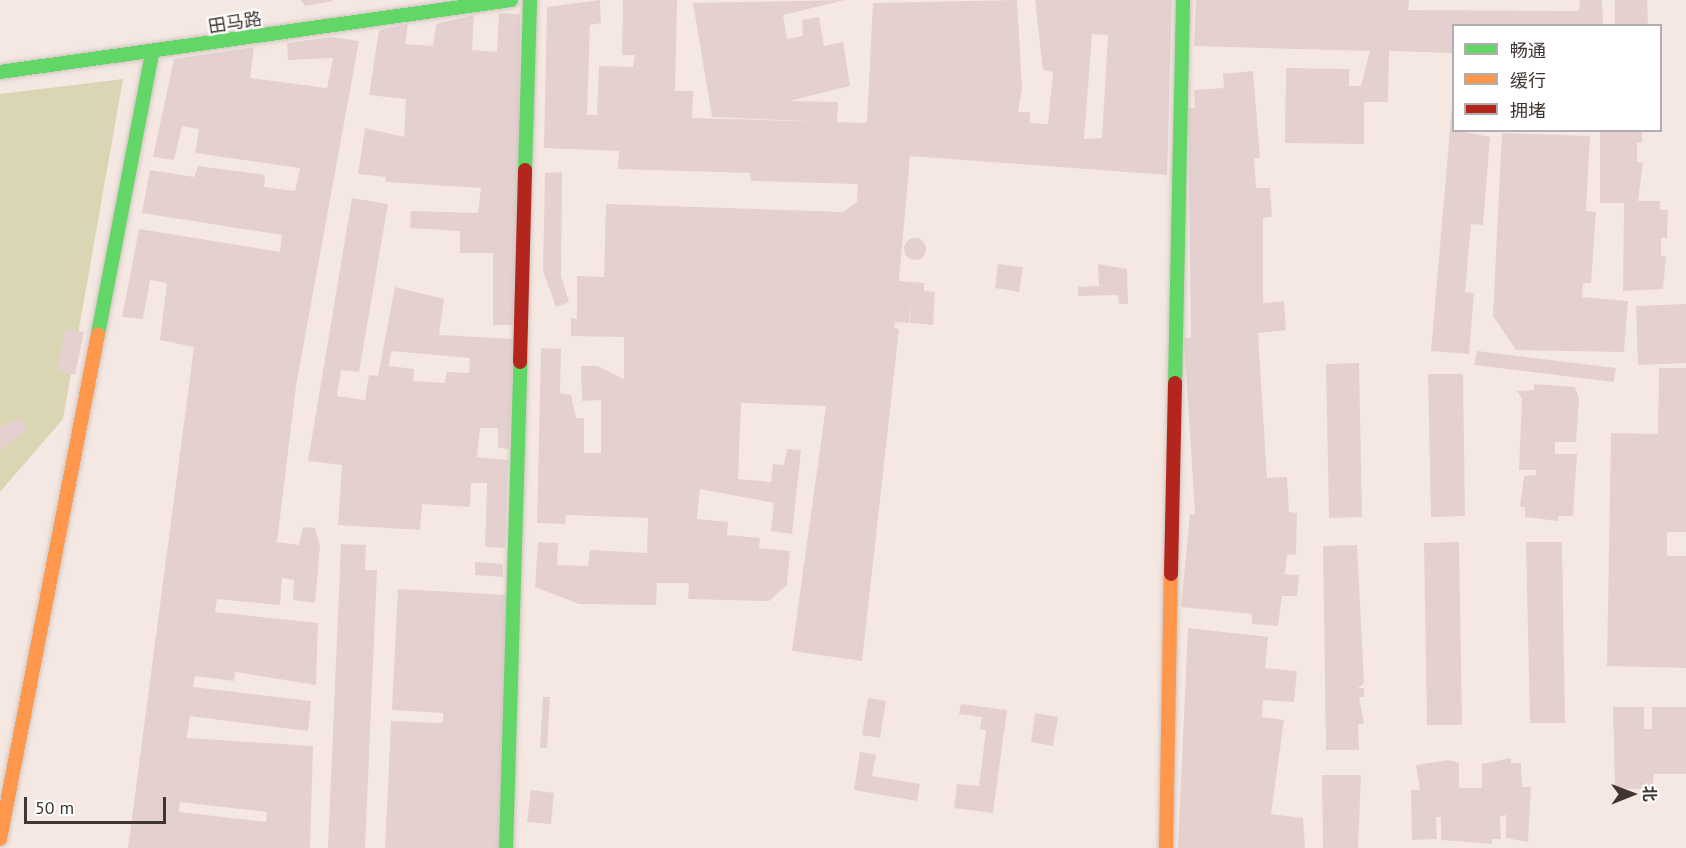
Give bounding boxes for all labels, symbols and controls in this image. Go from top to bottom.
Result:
street label: 田马路 [207,8,263,38]
legend [1452,24,1662,132]
text: 畅通 [1510,39,1546,62]
text: 缓行 [1510,69,1546,92]
text: 拥堵 [1510,99,1546,122]
north arrow [1602,764,1662,824]
scale bar [27,785,170,823]
text: 北 [1640,785,1660,802]
text: 50 m [35,796,74,819]

